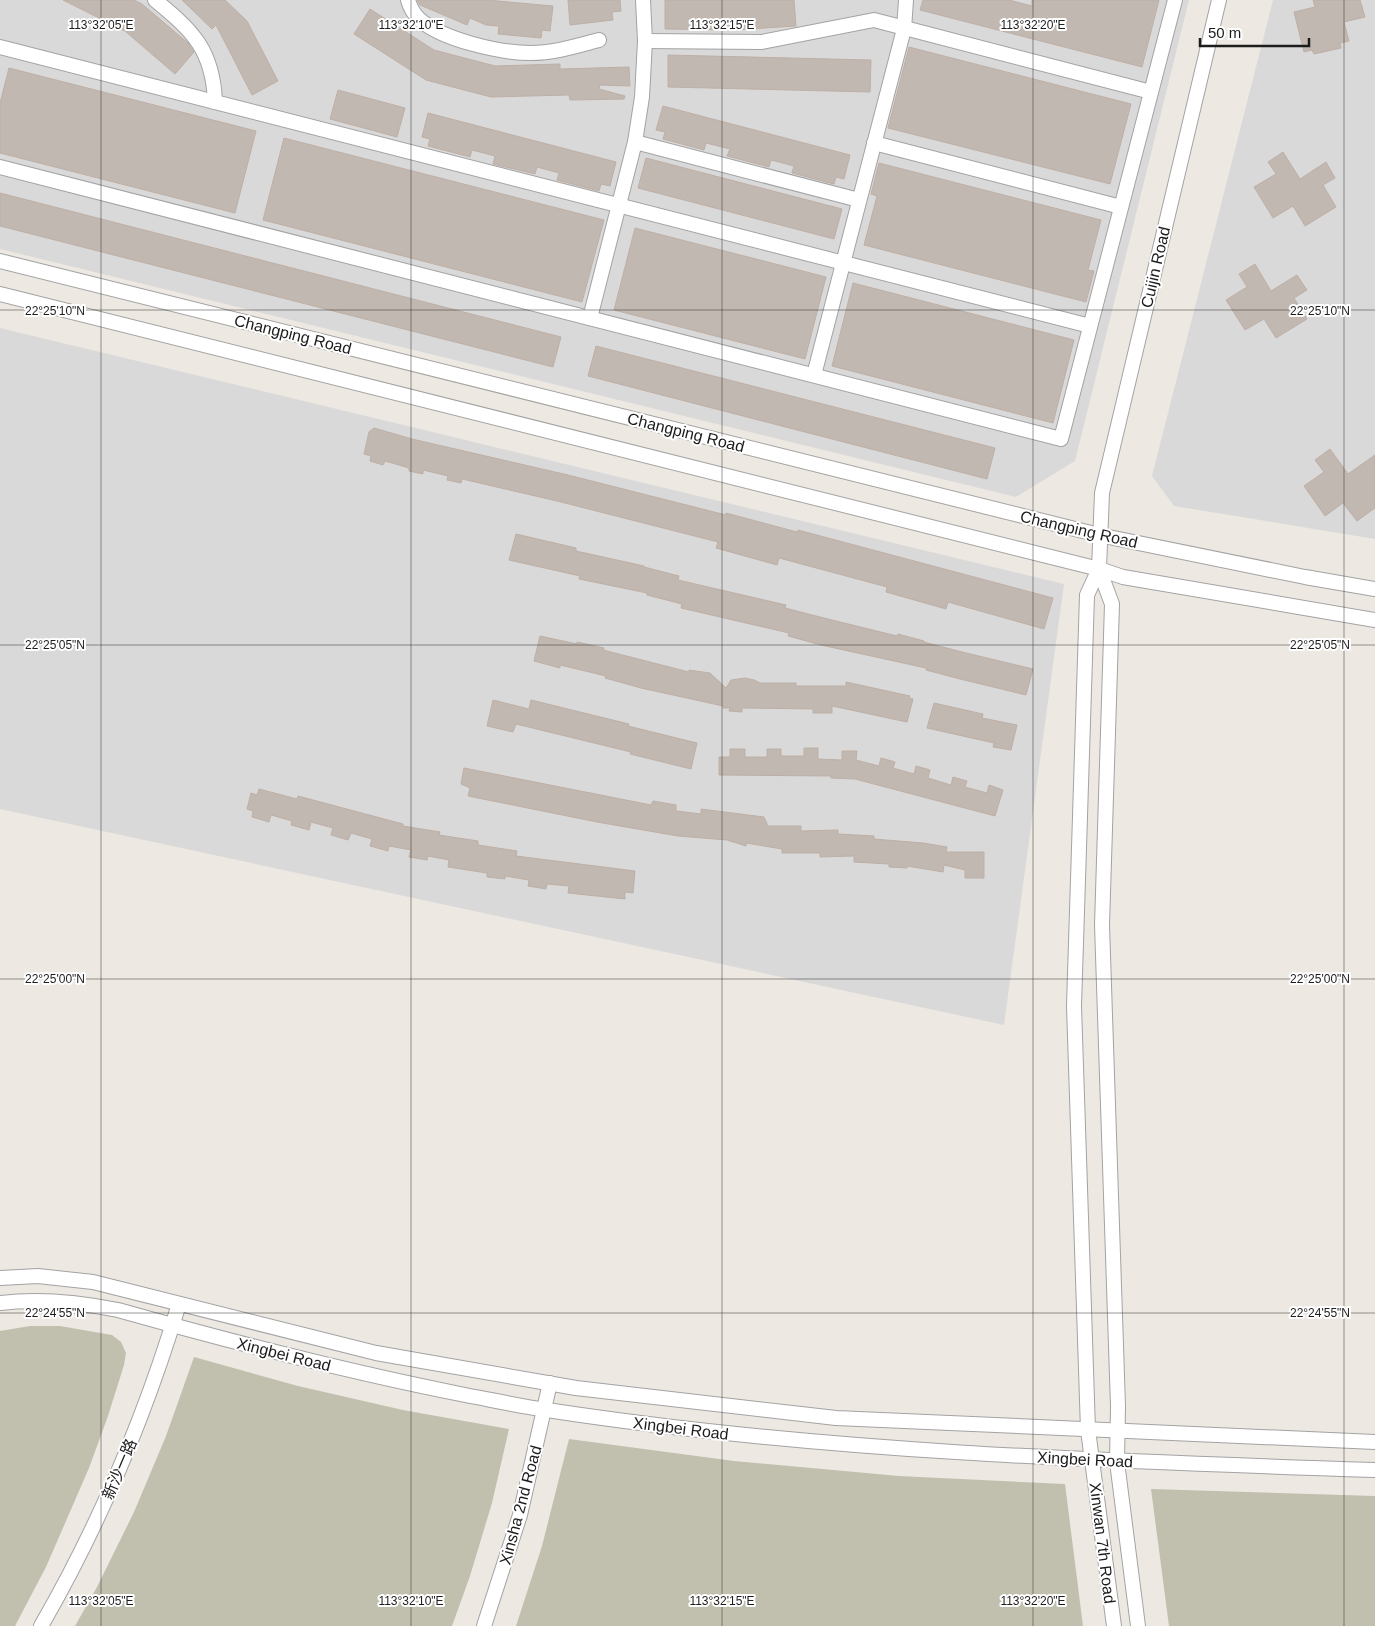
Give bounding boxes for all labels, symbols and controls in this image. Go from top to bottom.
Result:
scale bar [1200,15,1309,47]
text: 113°32'05"E [68,18,134,32]
text: 113°32'10"E [378,18,444,32]
text: 113°32'15"E [689,18,755,32]
text: 113°32'20"E [1000,18,1066,32]
text: 50 m [1208,24,1241,41]
street label: Cuijin Road [1138,225,1173,309]
text: 22°25'10"N [25,304,85,318]
text: 22°25'10"N [1290,304,1350,318]
street label: Changping Road [233,312,353,357]
street label: Changping Road [626,410,746,455]
street label: Changping Road [1018,508,1139,551]
text: 22°25'05"N [25,638,85,652]
text: 22°25'05"N [1290,638,1350,652]
text: 22°25'00"N [25,972,85,986]
text: 22°25'00"N [1290,972,1350,986]
text: 22°24'55"N [25,1306,85,1320]
text: 22°24'55"N [1290,1306,1350,1320]
street label: Xingbei Road [235,1335,333,1374]
street label: Xingbei Road [632,1414,730,1443]
street label: 新沙一路 [99,1436,140,1502]
street label: Xinsha 2nd Road [496,1444,545,1567]
street label: Xingbei Road [1037,1448,1133,1471]
street label: Xinwan 7th Road [1087,1482,1118,1605]
text: 113°32'05"E [68,1594,134,1608]
text: 113°32'10"E [378,1594,444,1608]
text: 113°32'15"E [689,1594,755,1608]
text: 113°32'20"E [1000,1594,1066,1608]

